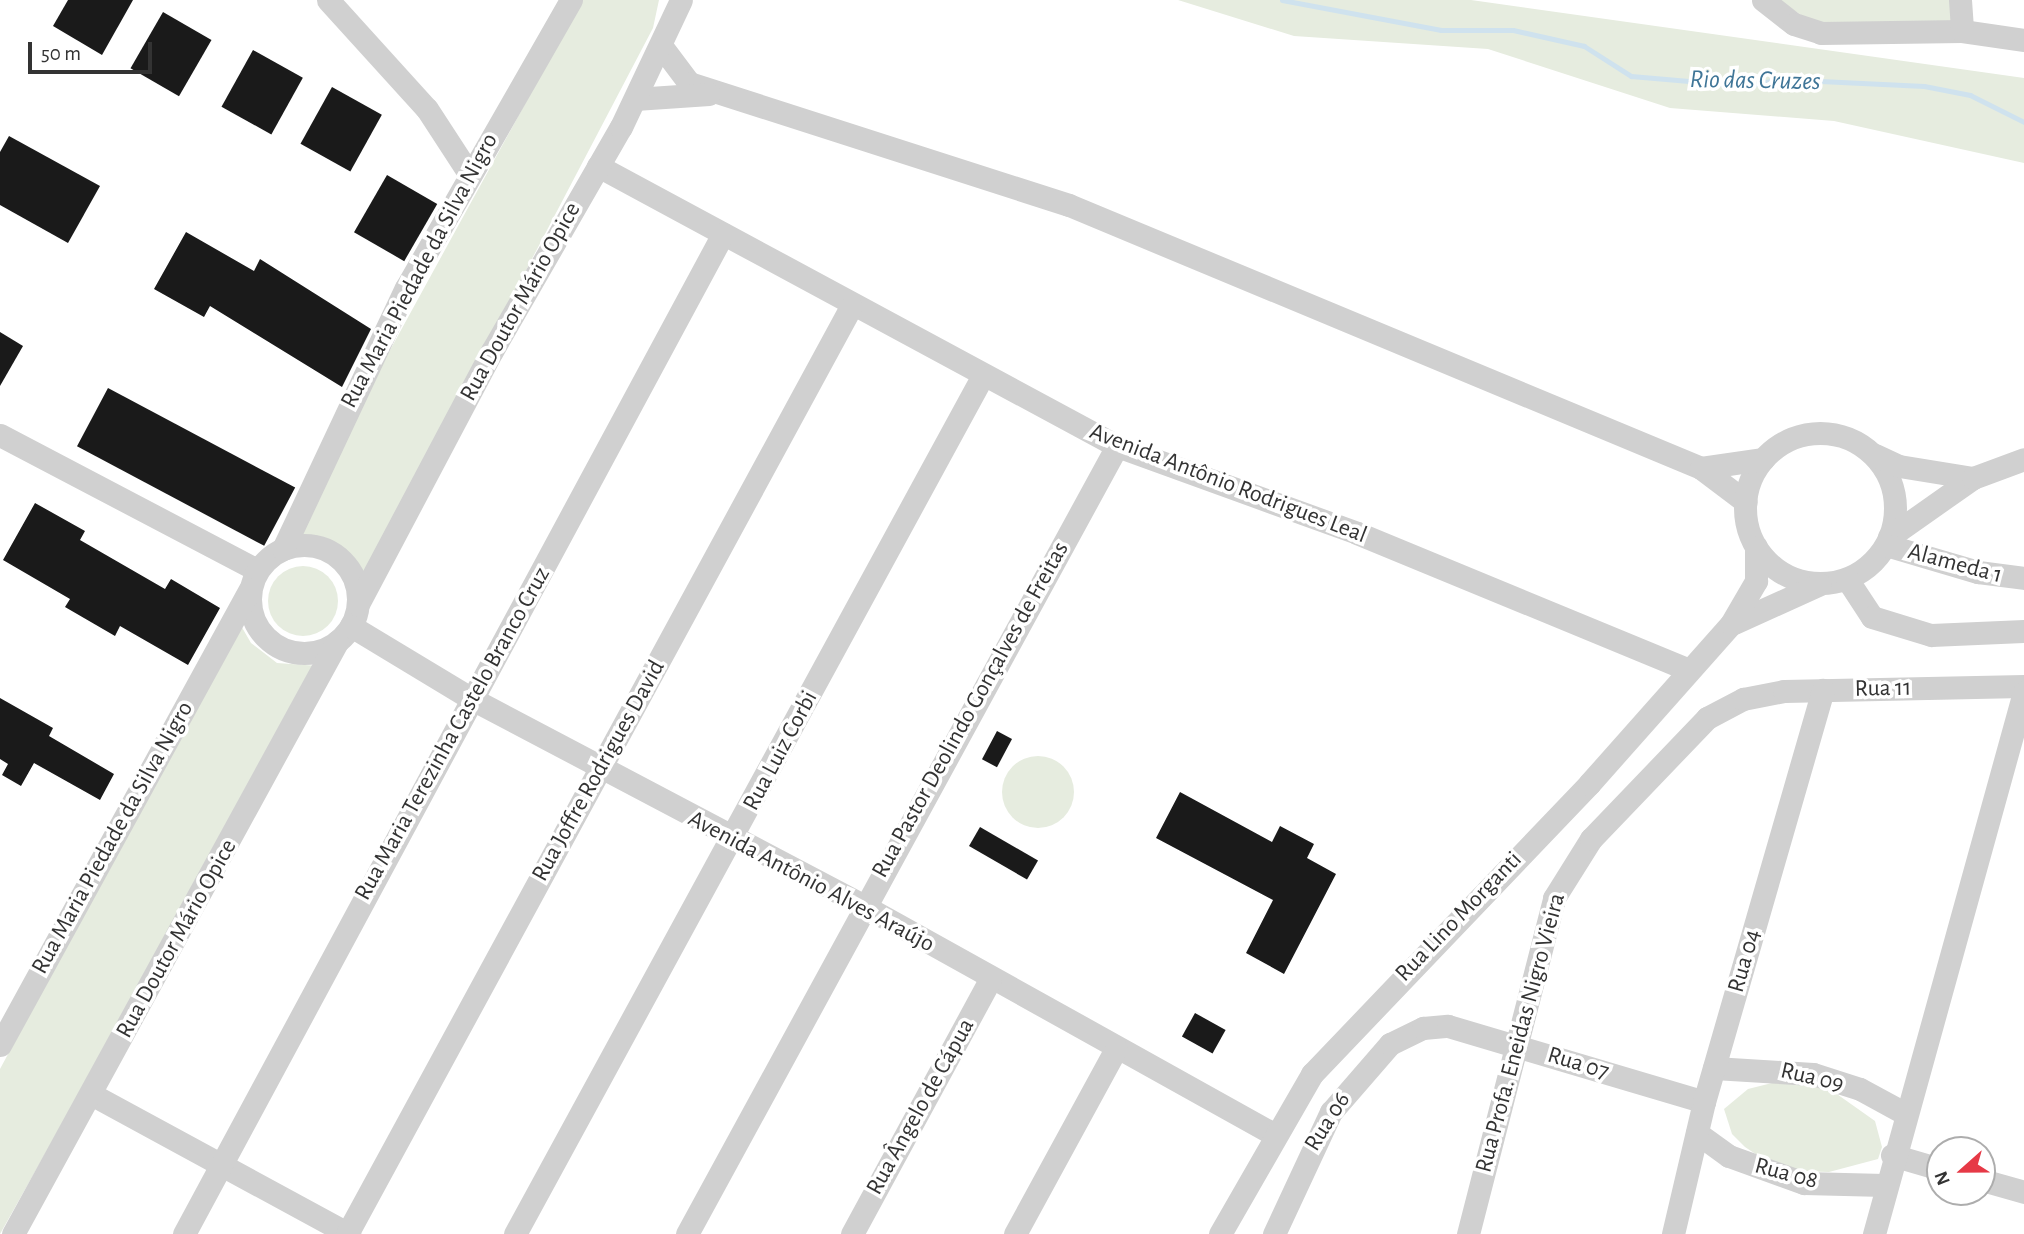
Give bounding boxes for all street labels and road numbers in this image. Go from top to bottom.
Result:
street label: Rua Maria Piedade da Silva Nigro [335,129,505,413]
street label: Rua Doutor Mário Opice [454,198,588,406]
street label: Avenida Antônio Rodrigues Leal [1085,418,1371,550]
street label: Rua Pastor Deolindo Gonçalves de Freitas [866,537,1076,883]
street label: Alameda 1 [1905,538,2005,590]
street label: Rua Maria Terezinha Castelo Branco Cruz [349,562,557,906]
street label: Rua Joffre Rodrigues David [526,655,672,887]
street label: Rua 11 [1854,674,1912,704]
street label: Rua Luiz Corbi [737,686,825,816]
street label: Rua Maria Piedade da Silva Nigro [26,697,200,979]
street label: Avenida Antônio Alves Araújo [683,805,939,959]
street label: Rua Doutor Mário Opice [110,835,244,1043]
street label: Rua Lino Morganti [1390,846,1528,988]
street label: Rua Profa. Eneidas Nigro Vieira [1470,890,1572,1176]
street label: Rua 04 [1722,926,1768,996]
street label: Rua Ângelo de Cápua [861,1014,981,1200]
street label: Rua 07 [1544,1041,1612,1087]
street label: Rua 09 [1778,1057,1846,1099]
street label: Rua 06 [1299,1087,1357,1157]
street label: Rua 08 [1751,1152,1821,1196]

